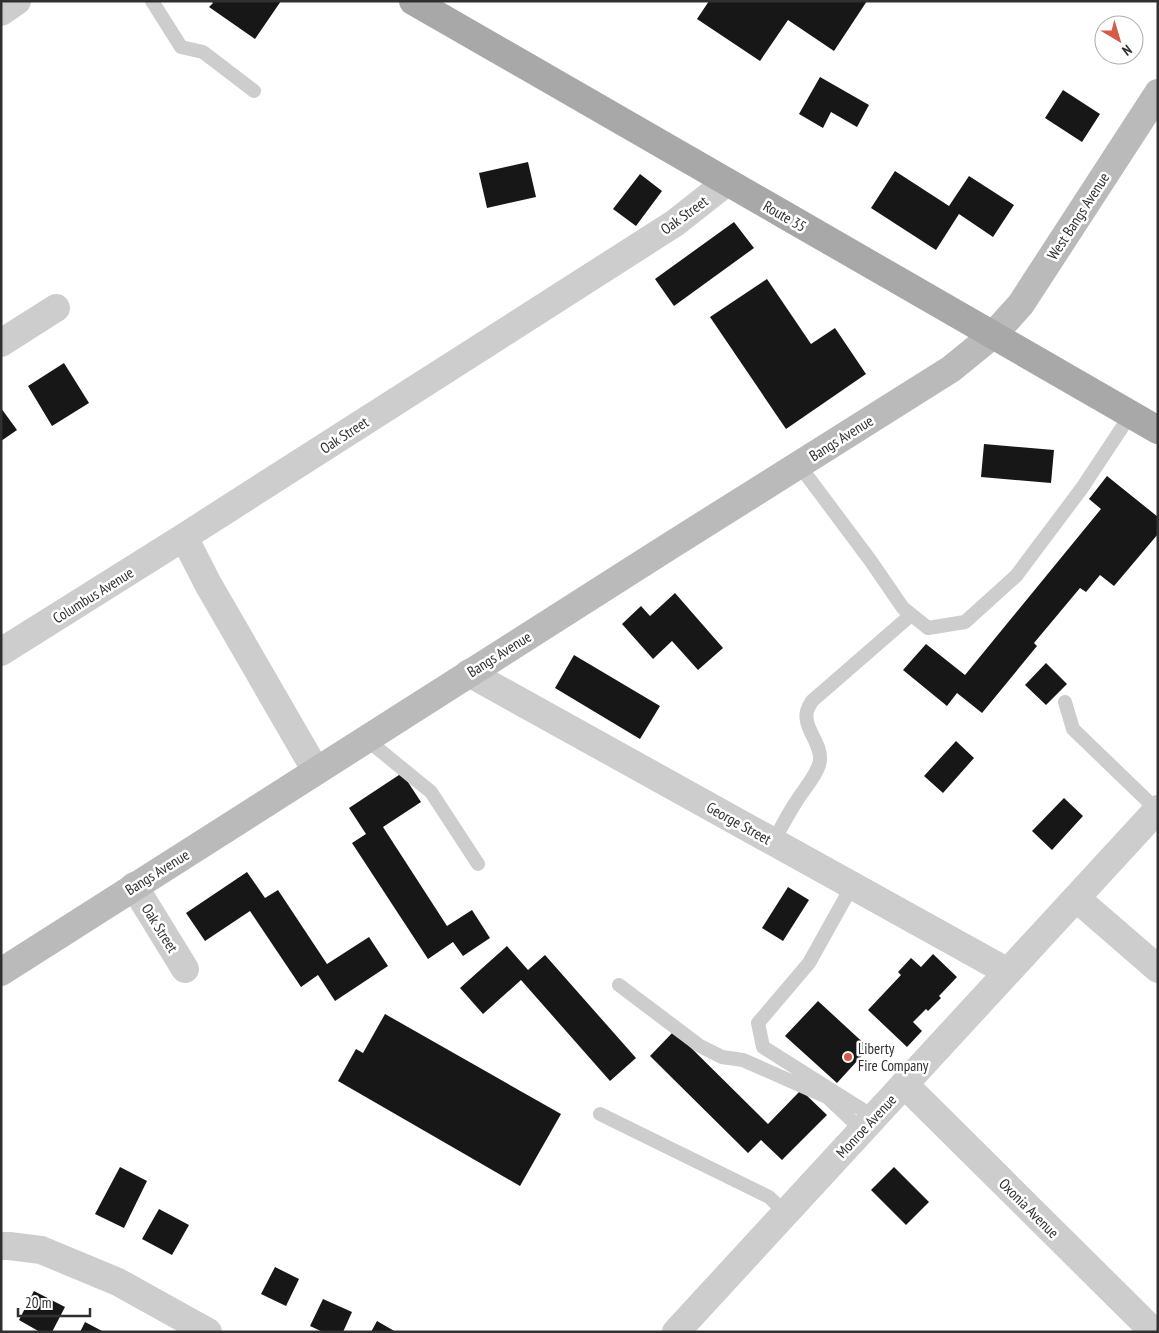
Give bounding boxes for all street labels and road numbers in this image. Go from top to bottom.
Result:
street label: West Bangs Avenue [1043,169,1113,263]
street label: Oak Street [657,191,711,239]
street label: Route 35 [760,196,810,236]
street label: Bangs Avenue [805,411,877,465]
street label: Oak Street [316,412,372,458]
street label: Columbus Avenue [49,563,137,627]
street label: Bangs Avenue [463,627,535,681]
street label: George Street [703,797,775,849]
street label: Bangs Avenue [121,845,193,899]
street label: Oak Street [138,900,182,956]
street label: Monroe Avenue [832,1090,900,1162]
street label: Oxonia Avenue [995,1174,1063,1242]

